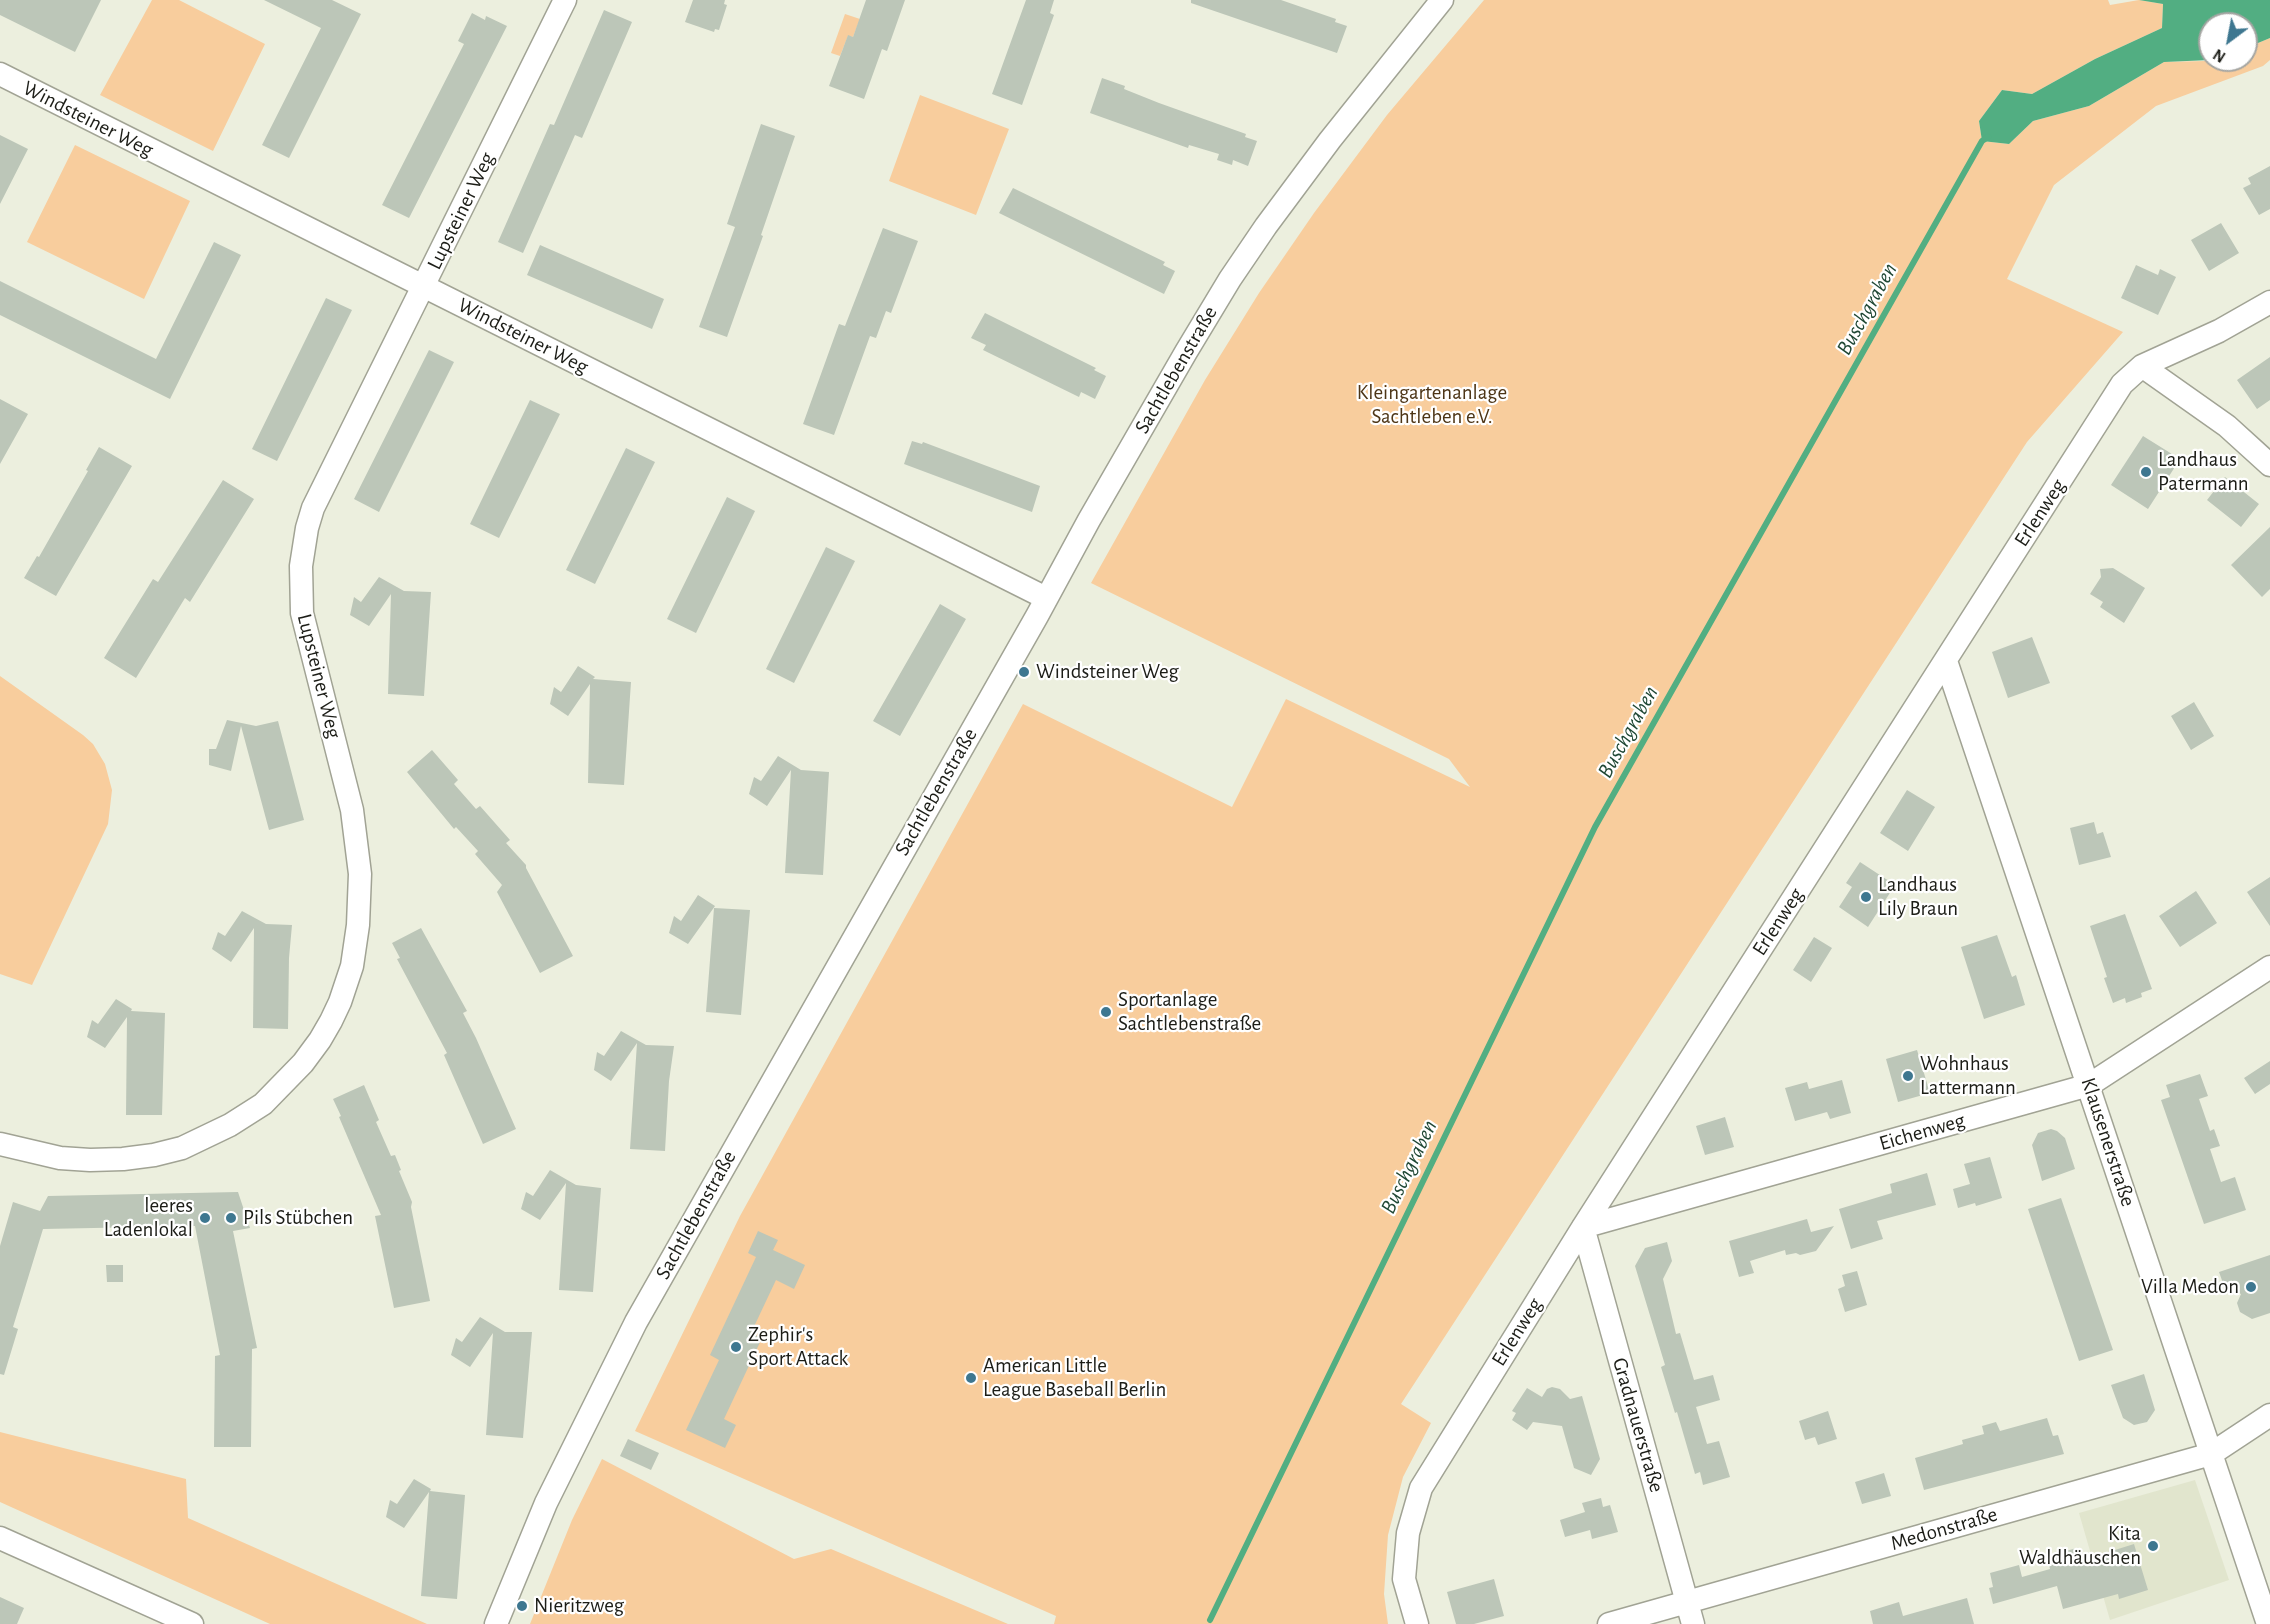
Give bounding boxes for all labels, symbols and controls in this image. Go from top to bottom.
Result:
north arrow [2198,12,2258,72]
text: N [2211,46,2228,65]
street label: Windsteiner Weg [19,75,157,163]
street label: Lupsteiner Weg [422,148,500,274]
water label: Buschgraben [1831,258,1903,360]
street label: Windsteiner Weg [454,292,592,380]
street label: Sachtlebenstraße [1129,302,1223,438]
park label: Kleingartenanlage Sachtleben e.V. [1357,380,1507,430]
place label: Landhaus Patermann [2158,447,2249,497]
marker: Landhaus Patermann [2139,465,2153,479]
street label: Erlenweg [2009,474,2071,552]
street label: Lupsteiner Weg [291,611,347,741]
place label: Windsteiner Weg [1036,659,1179,685]
marker: Windsteiner Weg [1017,665,1031,679]
water label: Buschgraben [1592,681,1664,783]
street label: Sachtlebenstraße [889,724,983,860]
place label: Landhaus Lily Braun [1878,872,1958,922]
street label: Erlenweg [1747,883,1809,961]
marker: Landhaus Lily Braun [1859,890,1873,904]
place label: Sportanlage Sachtlebenstraße [1118,987,1261,1037]
marker: Sportanlage Sachtlebenstraße [1099,1005,1113,1019]
place label: Wohnhaus Lattermann [1920,1051,2016,1101]
marker: Wohnhaus Lattermann [1901,1069,1915,1083]
street label: Klausenerstraße [2075,1074,2141,1210]
street label: Eichenweg [1876,1108,1968,1156]
water label: Buschgraben [1375,1116,1443,1218]
street label: Sachtlebenstraße [650,1146,742,1284]
place label: leeres Ladenlokal [104,1193,193,1243]
place label: Pils Stübchen [243,1205,353,1231]
marker: leeres Ladenlokal [198,1211,212,1225]
marker: Pils Stübchen [224,1211,238,1225]
place label: Villa Medon [2141,1274,2239,1300]
marker: Villa Medon [2244,1280,2258,1294]
street label: Erlenweg [1486,1293,1548,1371]
place label: Zephir's Sport Attack [748,1322,848,1372]
marker: Zephir's Sport Attack [729,1340,743,1354]
place label: American Little League Baseball Berlin [983,1353,1166,1403]
street label: Gradnauerstraße [1607,1355,1669,1495]
marker: American Little League Baseball Berlin [964,1371,978,1385]
street label: Medonstraße [1888,1502,2000,1556]
place label: Kita Waldhäuschen [2019,1521,2141,1571]
marker: Kita Waldhäuschen [2146,1539,2160,1553]
place label: Nieritzweg [534,1593,624,1619]
marker: Nieritzweg [515,1599,529,1613]

